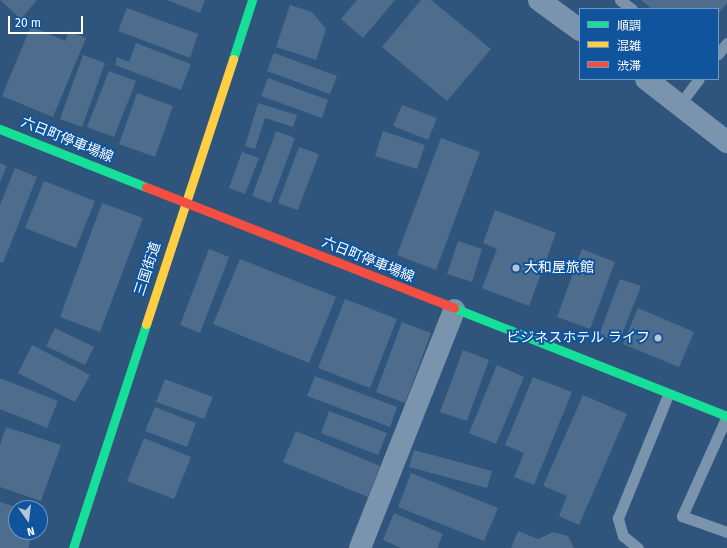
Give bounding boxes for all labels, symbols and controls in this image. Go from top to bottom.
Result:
scale bar [10,8,85,34]
legend [579,8,719,80]
text: 20 m [15,16,41,30]
text: 順調 [617,19,641,33]
text: 混雑 [617,39,641,53]
text: 渋滞 [617,59,641,73]
street label: 六日町停車場線 [18,114,116,166]
street label: 六日町停車場線 [319,234,417,286]
street label: 三国街道 [131,240,165,298]
place label: 大和屋旅館 [524,260,594,276]
marker: 大和屋旅館 [511,263,521,273]
place label: ビジネスホテル ライフ [506,330,650,346]
marker: ビジネスホテル ライフ [653,333,663,343]
north arrow [8,500,48,540]
text: N [26,524,36,538]

